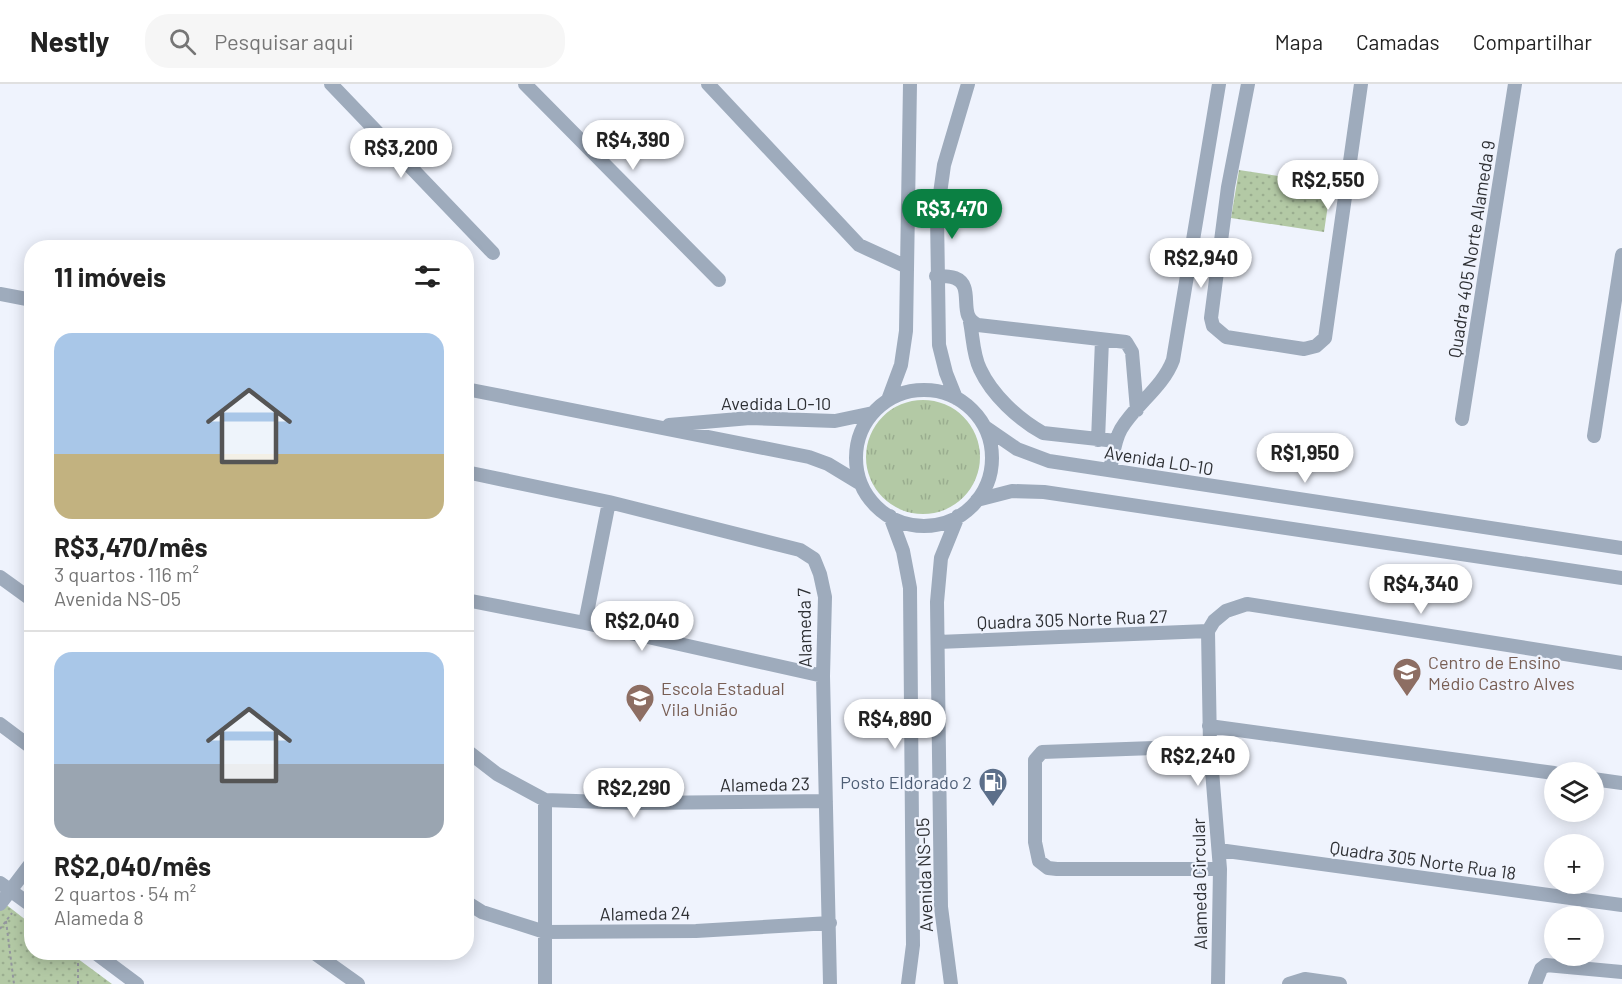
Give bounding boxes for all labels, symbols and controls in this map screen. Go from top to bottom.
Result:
search box [145,14,565,68]
text: Nestly [30,24,109,58]
icon: search [166,25,199,58]
text: Pesquisar aqui [214,28,354,54]
text: Mapa [1275,29,1323,54]
text: Camadas [1356,29,1440,54]
text: Compartilhar [1473,29,1592,54]
pin: R$4,390 [578,120,688,171]
text: R$4,390 [596,127,670,151]
pin: R$3,200 [346,128,456,179]
text: R$3,200 [364,135,438,159]
street label: Quadra 405 Norte Alameda 9 [1443,139,1499,359]
pin: R$2,550 [1273,160,1383,211]
text: R$2,550 [1291,167,1365,191]
pin: R$3,470 [897,189,1007,240]
text: R$3,470 [916,196,988,220]
pin: R$2,940 [1146,238,1256,289]
text: R$2,940 [1164,245,1238,269]
icon: filters [411,260,444,293]
text: 11 imóveis [54,261,166,292]
icon: home [195,372,303,480]
street label: Avedida LO-10 [721,392,831,414]
pin: R$1,950 [1250,433,1360,484]
text: R$1,950 [1271,440,1339,464]
street label: Avenida LO-10 [1103,441,1215,479]
text: R$3,470/mês [54,531,208,562]
text: 3 quartos · 116 m² [54,562,199,586]
pin: R$4,340 [1366,564,1476,615]
text: R$4,340 [1383,571,1459,595]
text: Avenida NS-05 [54,586,181,610]
street label: Alameda 7 [792,587,816,668]
pin: R$2,040 [587,601,697,652]
street label: Quadra 305 Norte Rua 27 [976,605,1168,633]
text: R$2,040 [605,608,679,632]
place label: Centro de Ensino Médio Castro Alves [1428,651,1575,694]
school or university icon: Centro de Ensino Médio Castro Alves [1391,656,1423,698]
place label: Escola Estadual Vila União [661,677,785,720]
school or university icon: Escola Estadual Vila União [624,682,656,724]
icon: home [195,691,303,799]
pin: R$4,890 [840,699,950,750]
text: R$4,890 [858,706,932,730]
pin: R$2,240 [1143,736,1253,787]
text: R$2,240 [1161,743,1235,767]
map controls [1544,762,1604,966]
button: layers [1544,762,1604,822]
fuel station icon: Posto Eldorado 2 [977,766,1009,808]
pin: R$2,290 [579,768,689,819]
place label: Posto Eldorado 2 [840,771,972,793]
street label: Alameda 23 [720,772,810,796]
text: R$2,290 [597,775,671,799]
street label: Avenida NS-05 [911,817,937,933]
street label: Alameda Circular [1187,817,1211,950]
button: + [1544,834,1604,894]
street label: Quadra 305 Norte Rua 18 [1328,836,1518,884]
text: R$2,040/mês [54,850,211,881]
text: 2 quartos · 54 m² [54,881,196,905]
street label: Alameda 24 [599,901,691,925]
text: Alameda 8 [54,905,144,929]
button: − [1544,906,1604,966]

